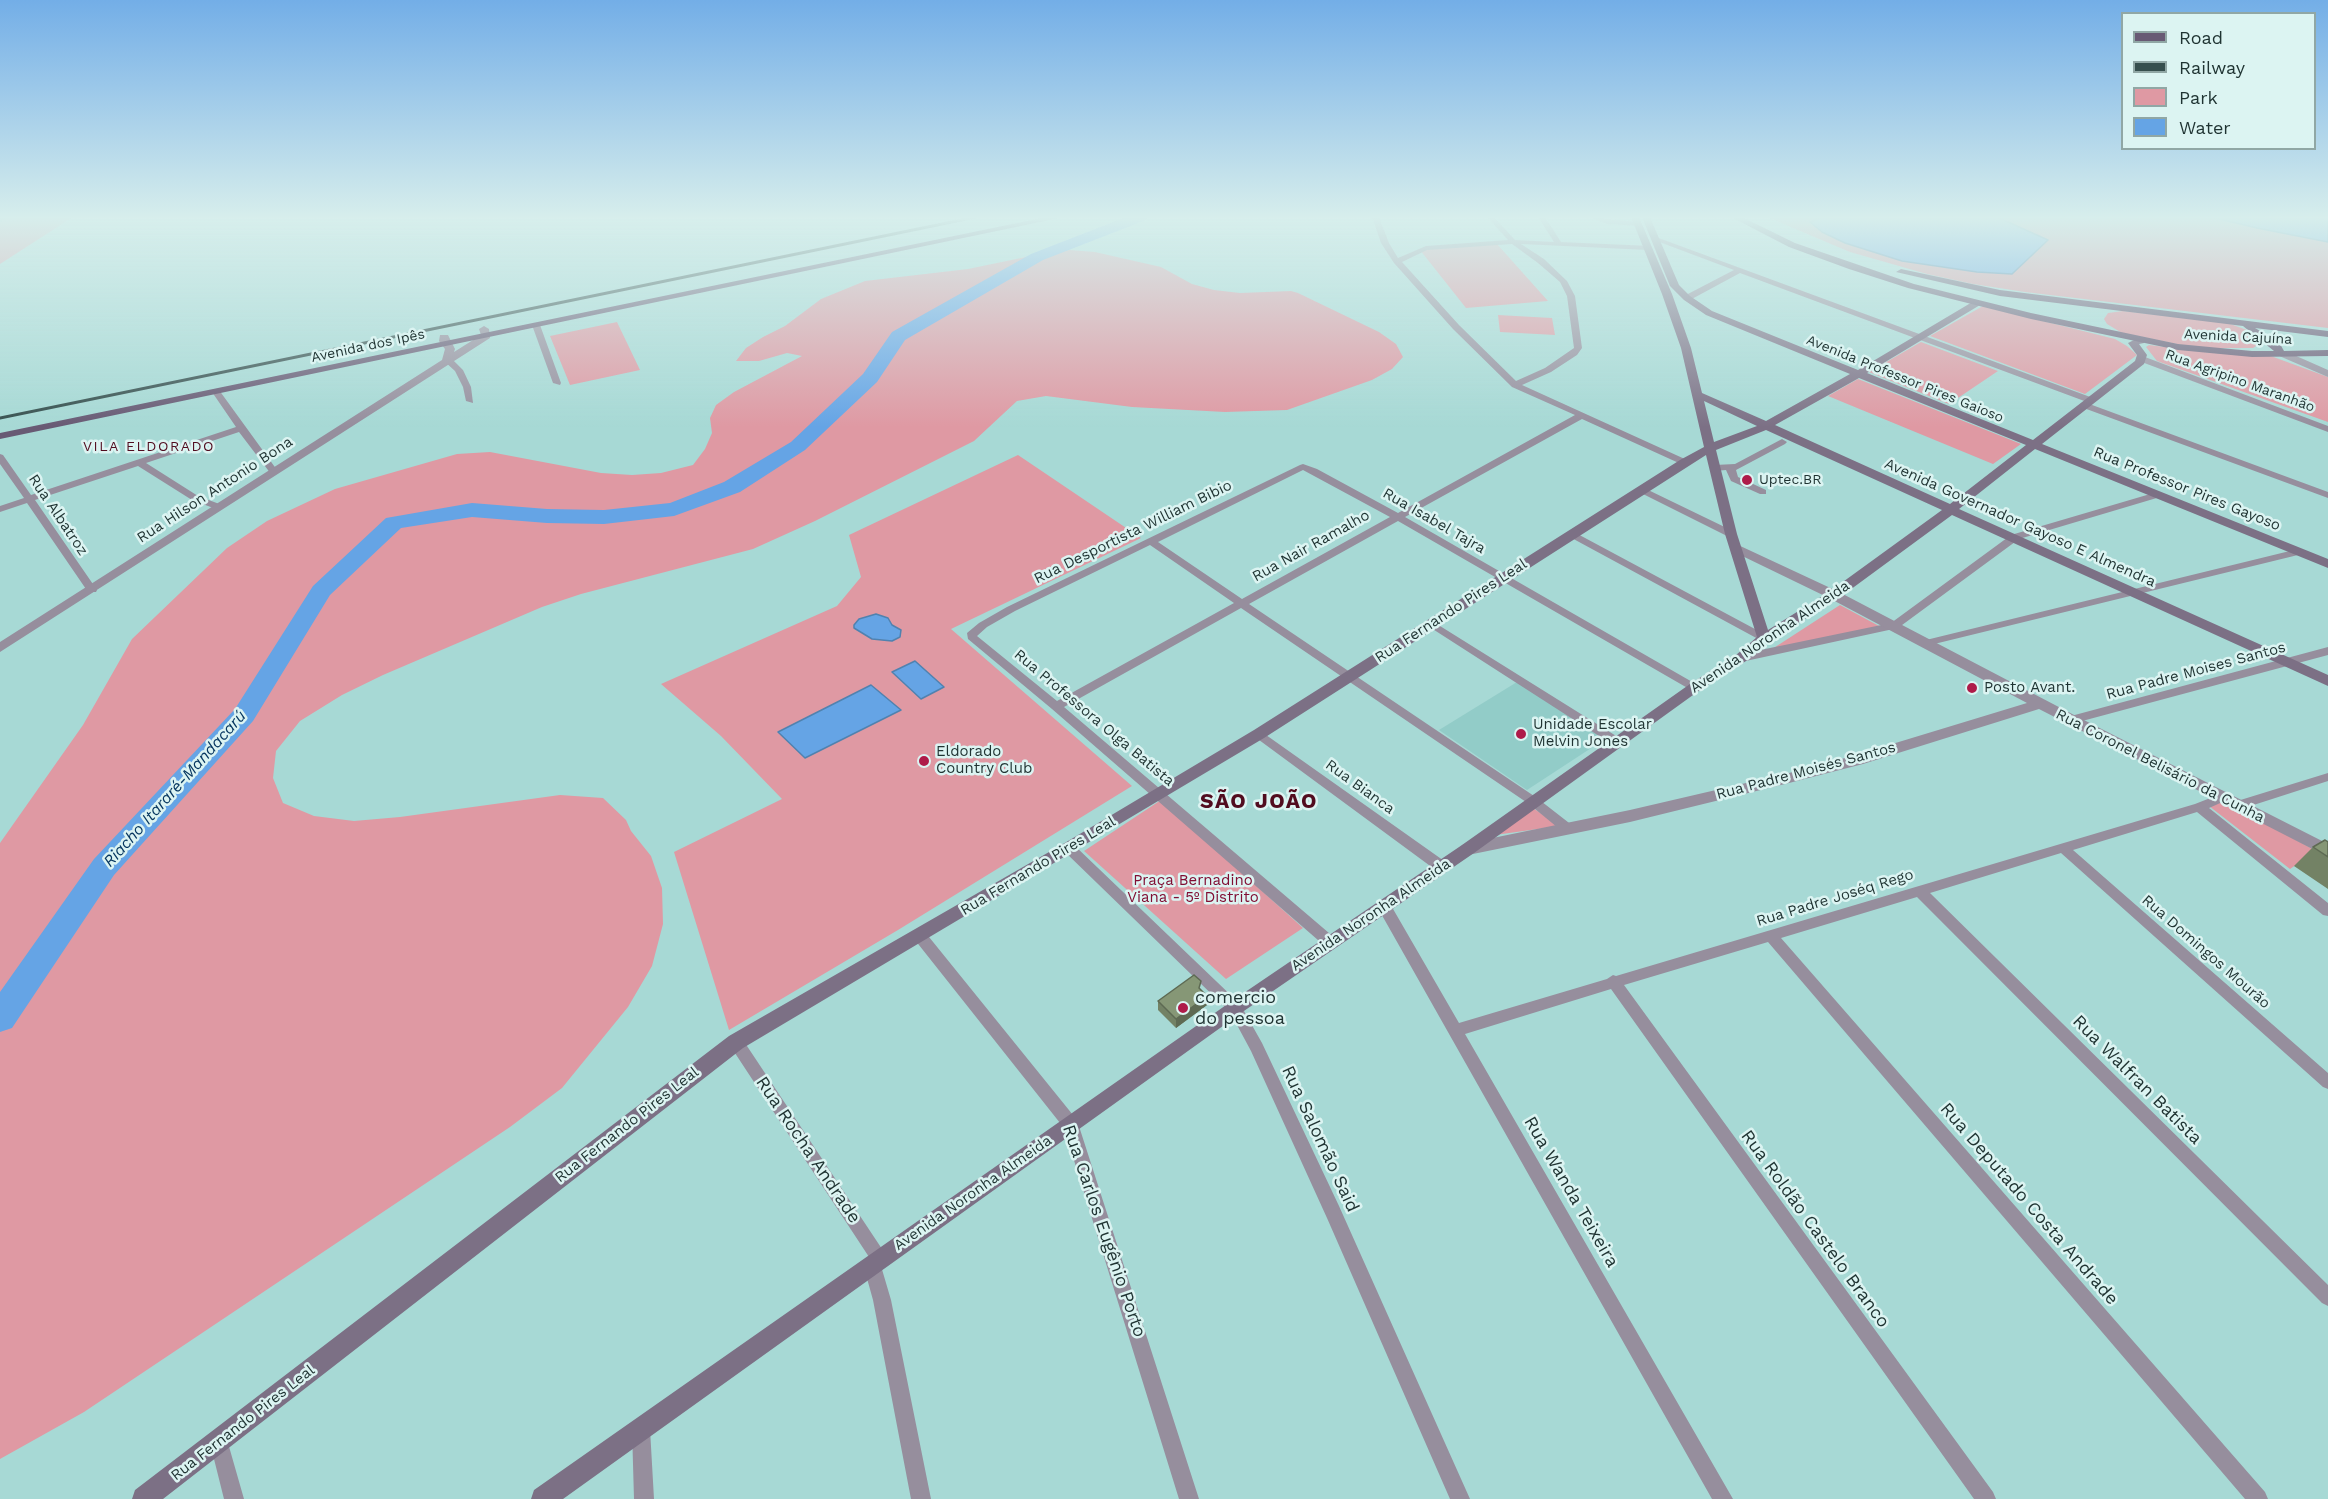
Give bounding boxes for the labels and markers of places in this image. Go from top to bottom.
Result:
place label: Uptec.BR [1759,472,1821,488]
marker: Uptec.BR [1740,473,1754,487]
place label: Posto Avant. [1984,679,2075,697]
marker: Posto Avant. [1965,681,1979,695]
place label: Unidade Escolar Melvin Jones [1533,716,1652,751]
marker: Unidade Escolar Melvin Jones [1514,727,1528,741]
place label: Eldorado Country Club [936,743,1033,778]
marker: Eldorado Country Club [917,754,931,768]
place label: comercio do pessoa [1195,987,1285,1030]
marker: comercio do pessoa [1176,1001,1190,1015]

